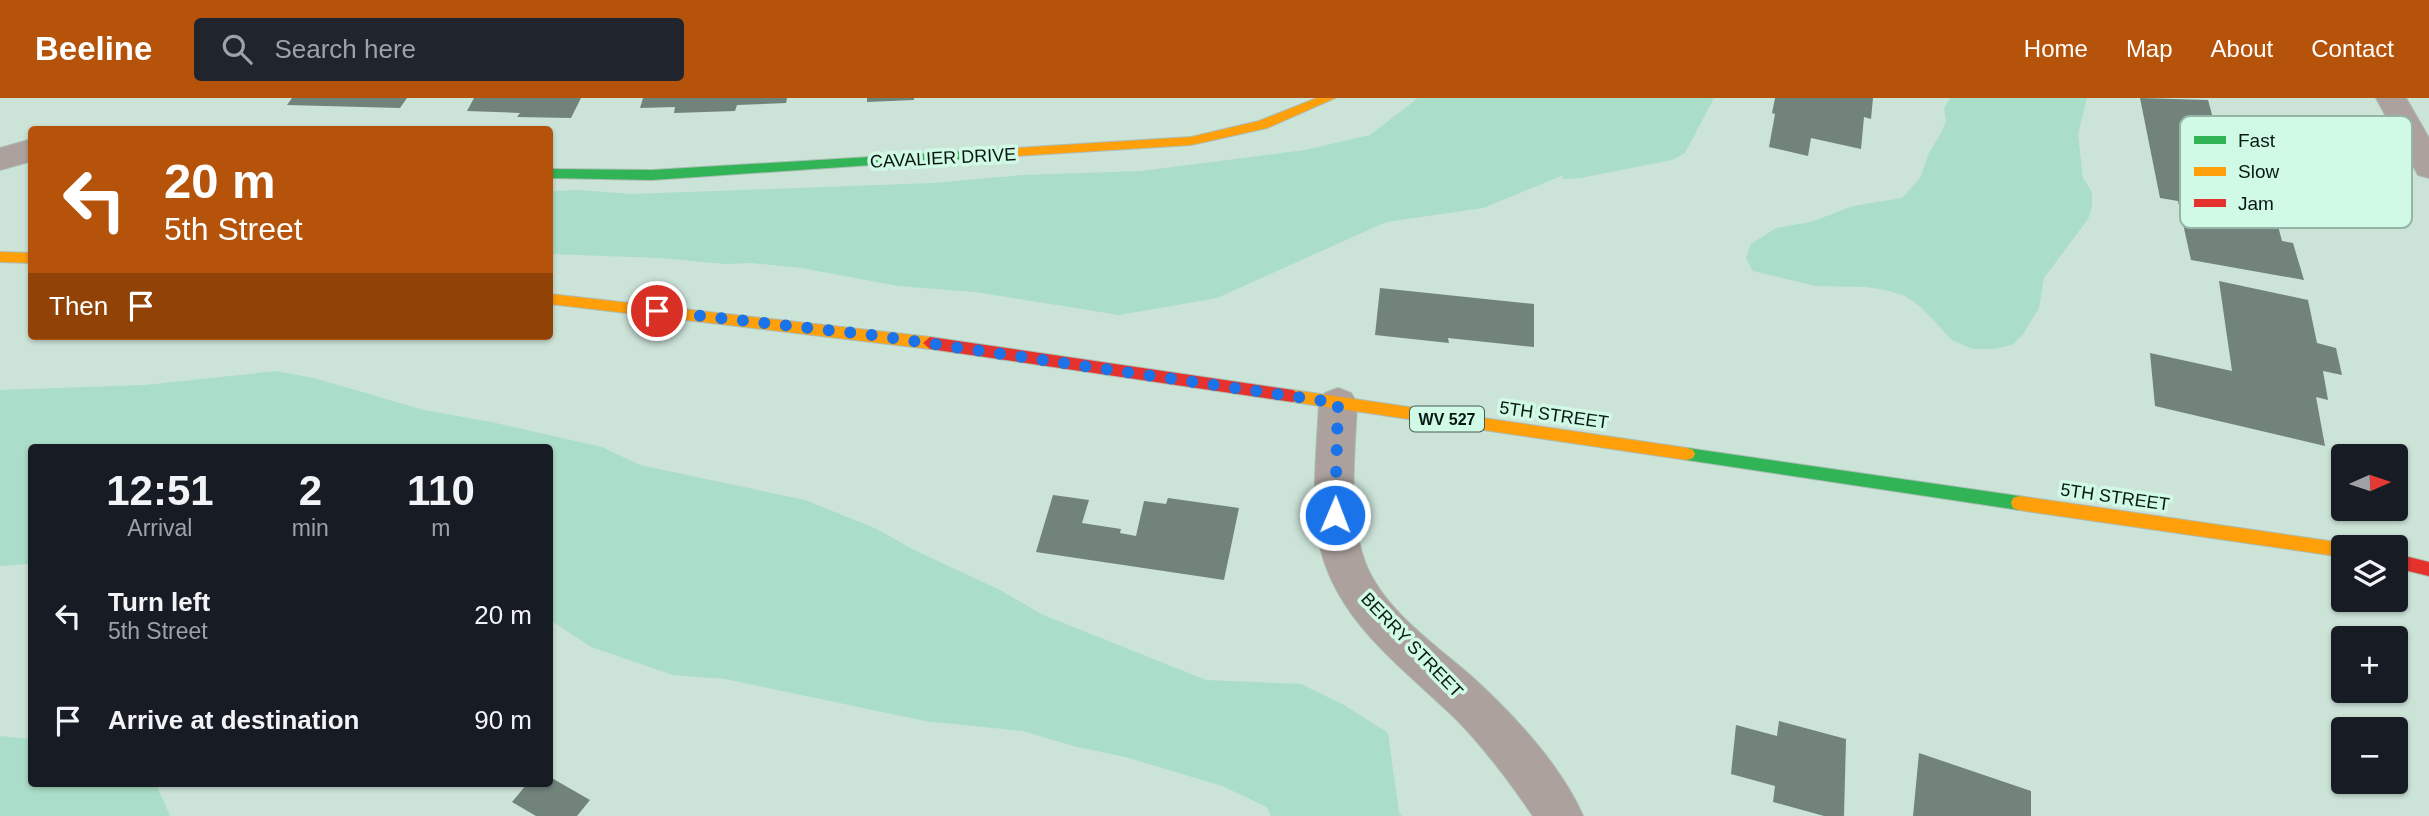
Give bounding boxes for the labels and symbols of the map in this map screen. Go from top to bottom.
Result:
legend [2180,116,2412,228]
text: Fast [2238,130,2276,151]
street label: CAVALIER DRIVE [869,144,1017,172]
text: Slow [2238,161,2279,182]
text: Jam [2238,193,2274,214]
pin [627,281,687,341]
street label: 5TH STREET [1498,397,1610,433]
road number: WV 527 [1410,406,1484,432]
north arrow [2331,444,2408,522]
position arrow [1298,478,1372,552]
street label: 5TH STREET [2059,479,2171,515]
street label: BERRY STREET [1357,589,1467,701]

